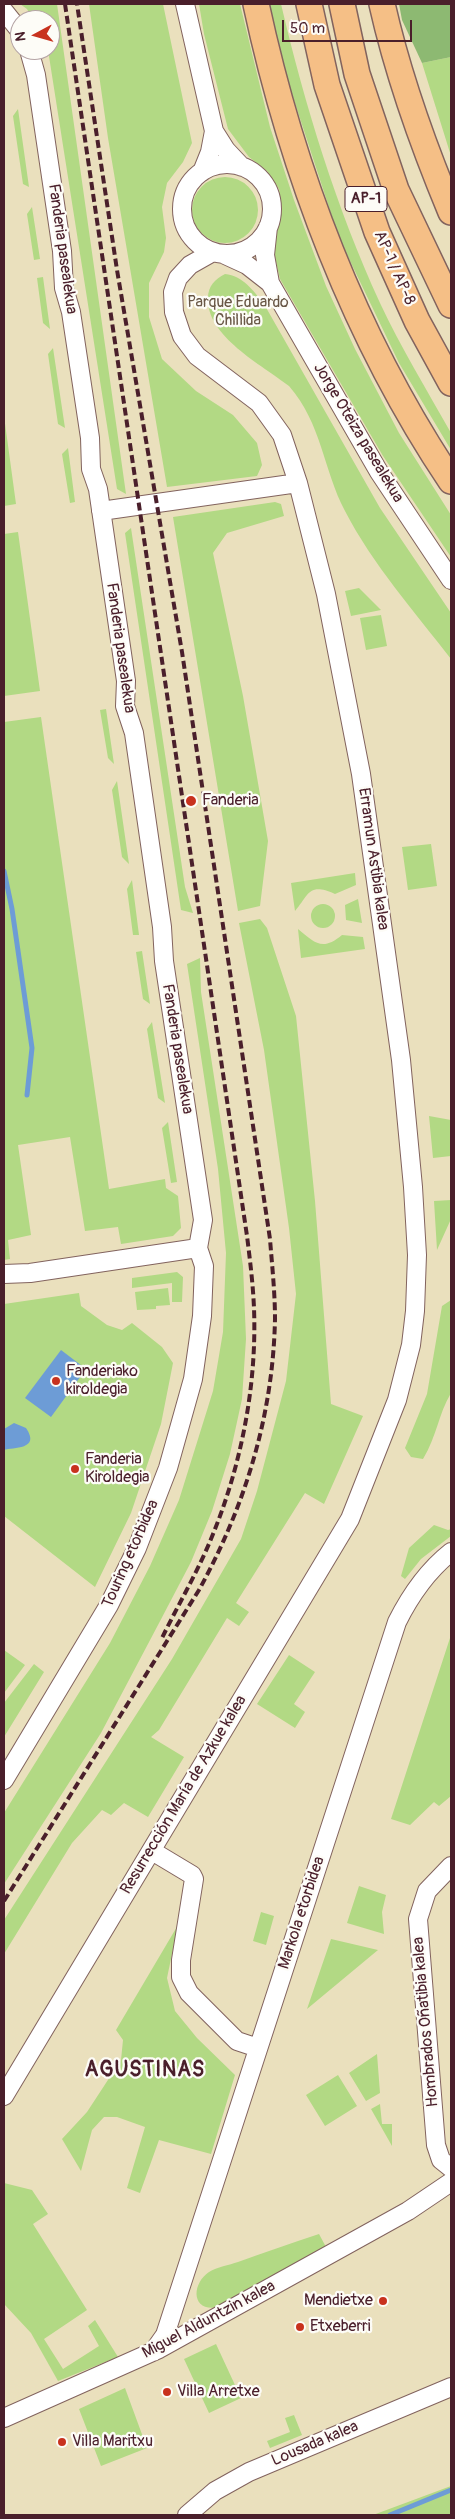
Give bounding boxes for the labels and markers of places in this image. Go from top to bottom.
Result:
place label: Fanderia [202,791,259,811]
marker: Fanderia [184,794,198,808]
place label: Fanderiako kiroldegia [66,1362,138,1400]
marker: Fanderiako kiroldegia [50,1375,62,1387]
place label: Fanderia Kiroldegia [85,1450,150,1488]
marker: Fanderia Kiroldegia [69,1463,81,1475]
place label: Mendietxe [304,2291,373,2311]
marker: Mendietxe [377,2295,389,2307]
place label: Etxeberri [310,2317,371,2337]
marker: Etxeberri [294,2321,306,2333]
place label: Villa Arretxe [177,2382,260,2402]
marker: Villa Arretxe [161,2386,173,2398]
place label: Villa Maritxu [72,2432,153,2452]
marker: Villa Maritxu [56,2436,68,2448]

